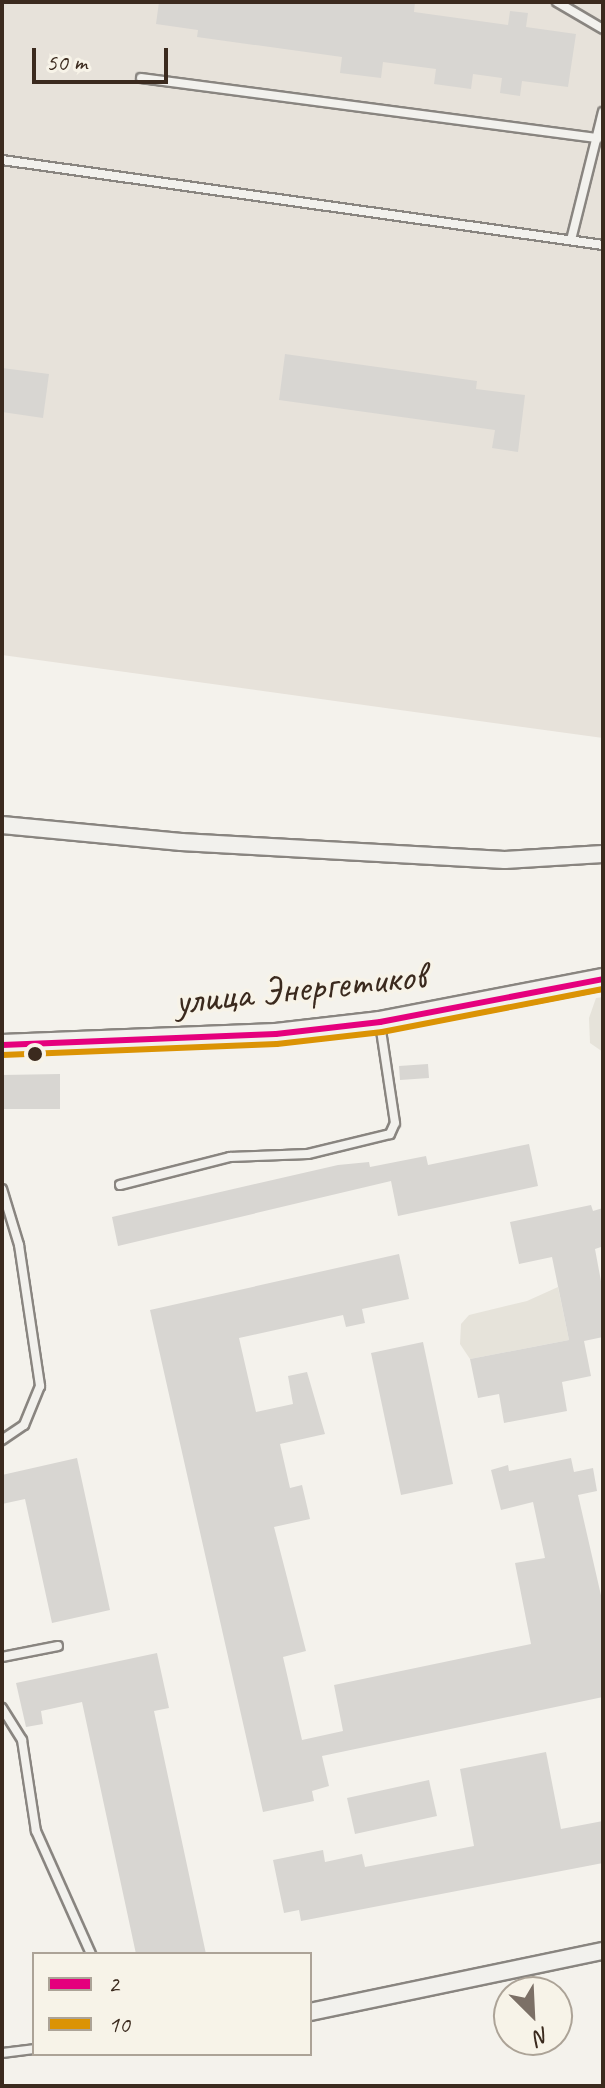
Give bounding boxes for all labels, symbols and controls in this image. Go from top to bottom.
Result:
scale bar [36,32,172,82]
text: 50 m [46,47,87,77]
street label: улица Энергетиков [173,951,427,1025]
unlabelled marker [27,1046,43,1062]
legend [32,1952,312,2056]
text: 2 [108,1969,119,1999]
north arrow [493,1976,573,2056]
text: 10 [108,2009,130,2039]
text: N [530,2021,554,2052]

